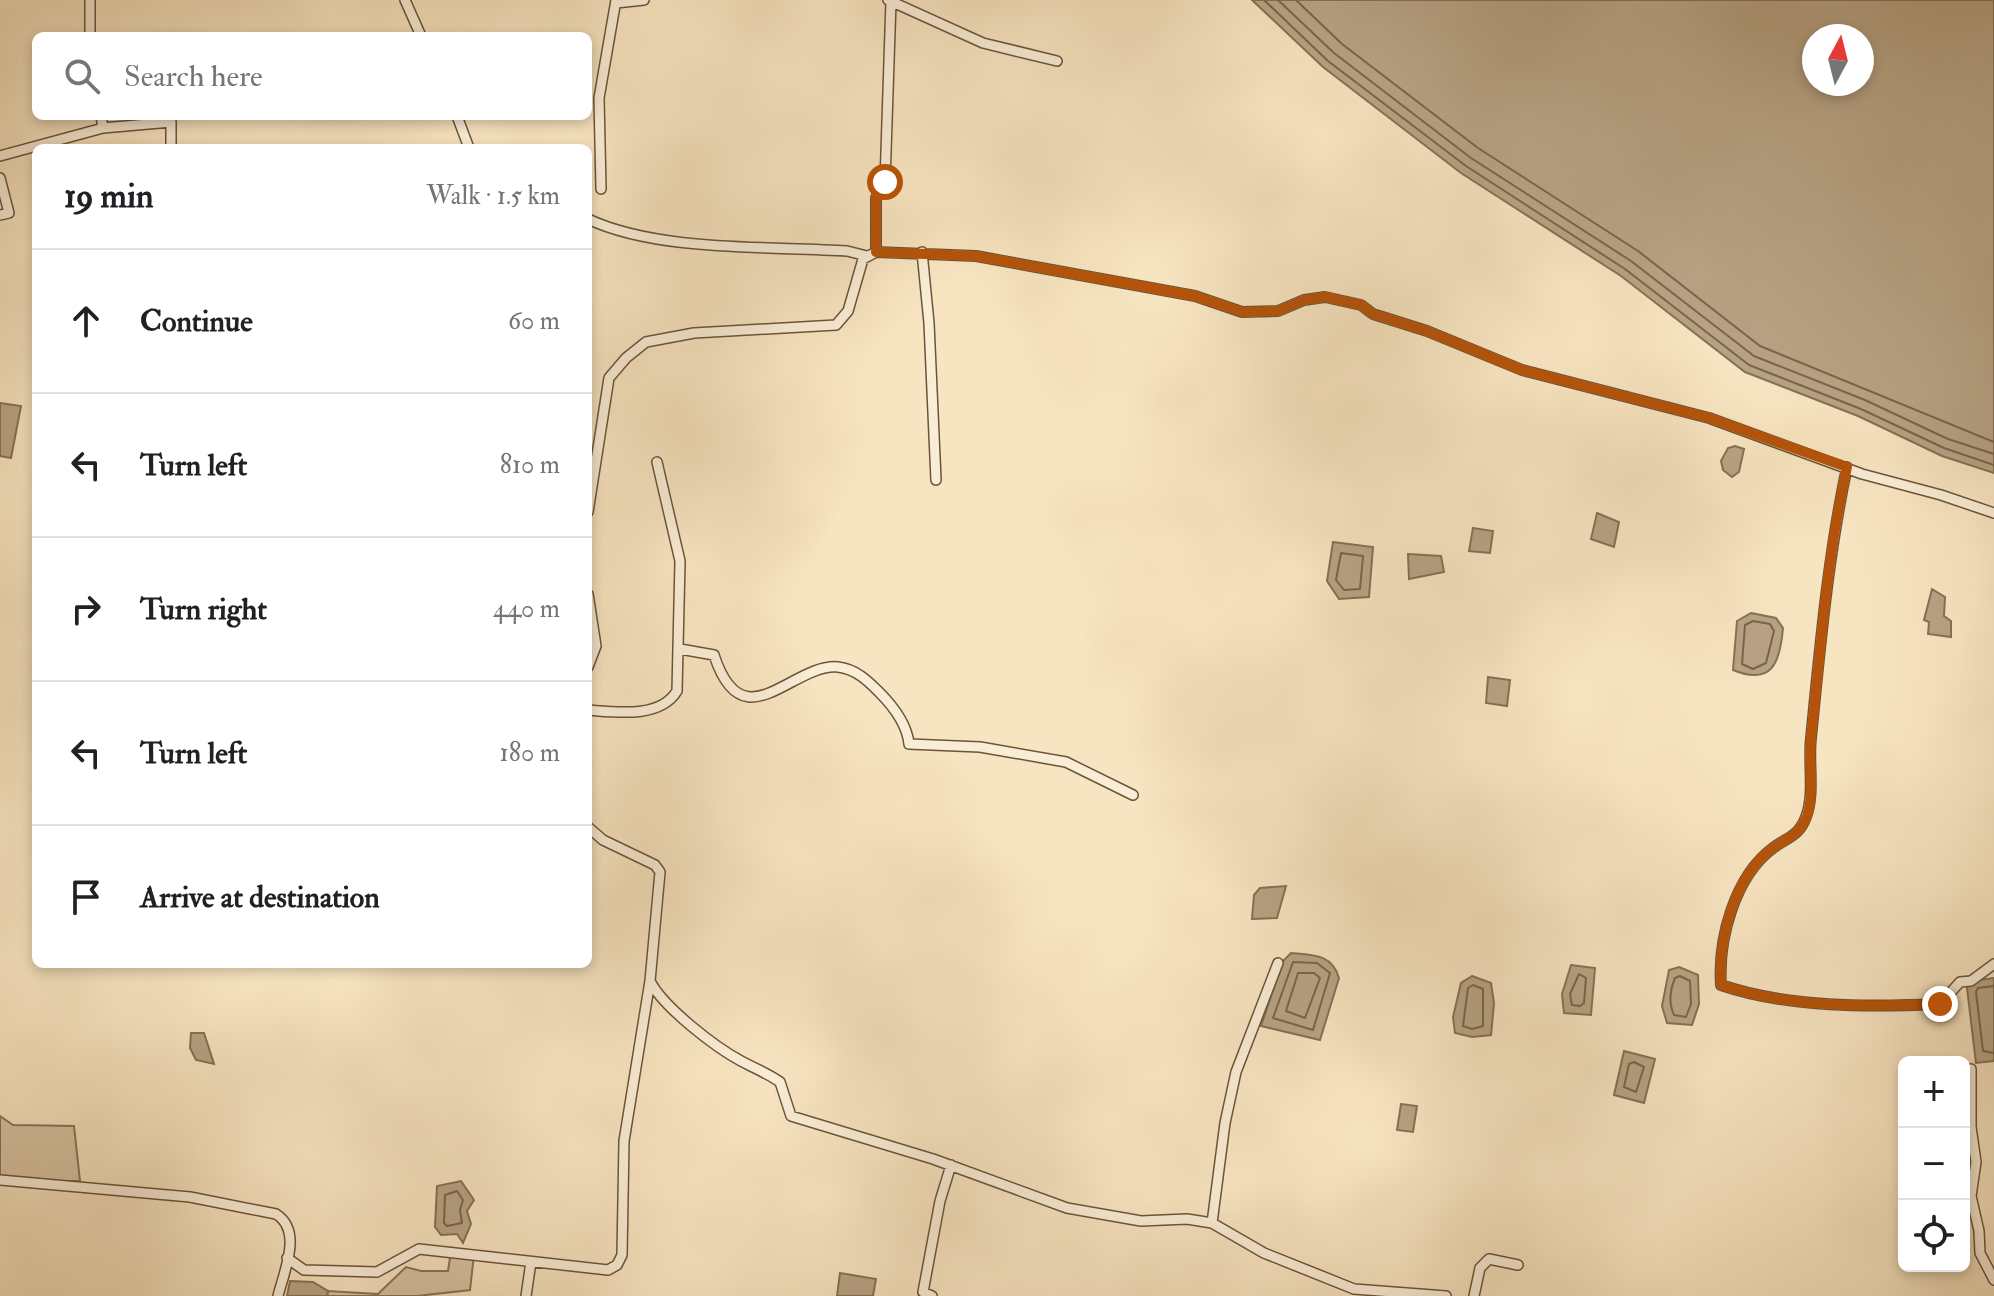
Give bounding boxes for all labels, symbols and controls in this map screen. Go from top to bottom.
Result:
north arrow [1802,24,1874,96]
search box [32,32,592,120]
icon: search [60,54,104,98]
text: Search here [124,58,263,95]
route start [867,164,903,200]
text: 19 min [64,175,154,218]
text: Walk · 1.5 km [427,180,560,212]
icon: ahead [64,299,108,343]
text: Continue [140,303,253,340]
text: 60 m [508,305,560,337]
icon: left [64,443,108,487]
text: Turn left [140,447,247,484]
text: 810 m [500,449,560,481]
icon: right [64,587,108,631]
text: Turn right [140,591,267,628]
text: 440 m [493,593,560,625]
icon: left [64,731,108,775]
text: Turn left [140,735,247,772]
text: 180 m [500,737,560,769]
icon: arrive [64,875,108,919]
text: Arrive at destination [140,879,380,916]
route end [1922,986,1958,1022]
map controls [1898,1056,1970,1272]
button: + [1898,1056,1970,1128]
button: − [1898,1128,1970,1200]
button: locate [1898,1200,1970,1272]

